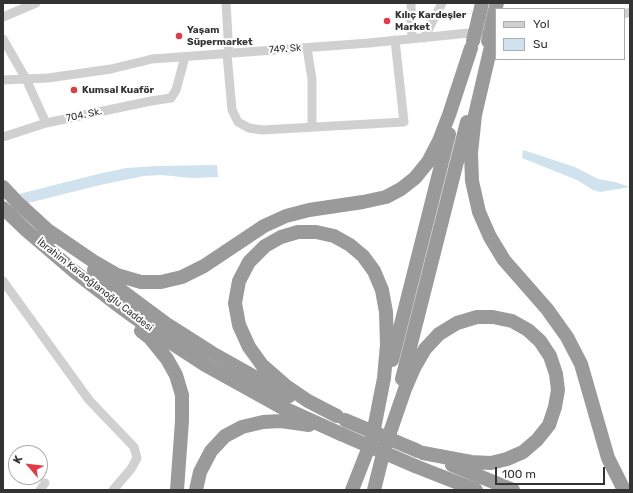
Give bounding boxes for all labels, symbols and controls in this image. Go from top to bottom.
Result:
legend [495,8,625,60]
place label: Kılıç Kardeşler Market [395,9,466,32]
marker: Kılıç Kardeşler Market [382,16,392,26]
text: Yol [533,17,550,31]
place label: Yaşam Süpermarket [187,24,253,48]
marker: Yaşam Süpermarket [174,31,184,41]
text: Su [533,37,548,51]
street label: 749. Sk [268,42,302,56]
place label: Kumsal Kuaför [82,84,154,96]
marker: Kumsal Kuaför [69,85,79,95]
street label: 704. Sk. [65,105,103,125]
street label: İbrahim Karaoğlanoğlu Caddesi [35,236,155,334]
north arrow [8,445,48,485]
text: K [10,453,25,466]
scale bar [497,459,607,485]
text: 100 m [502,467,536,481]

